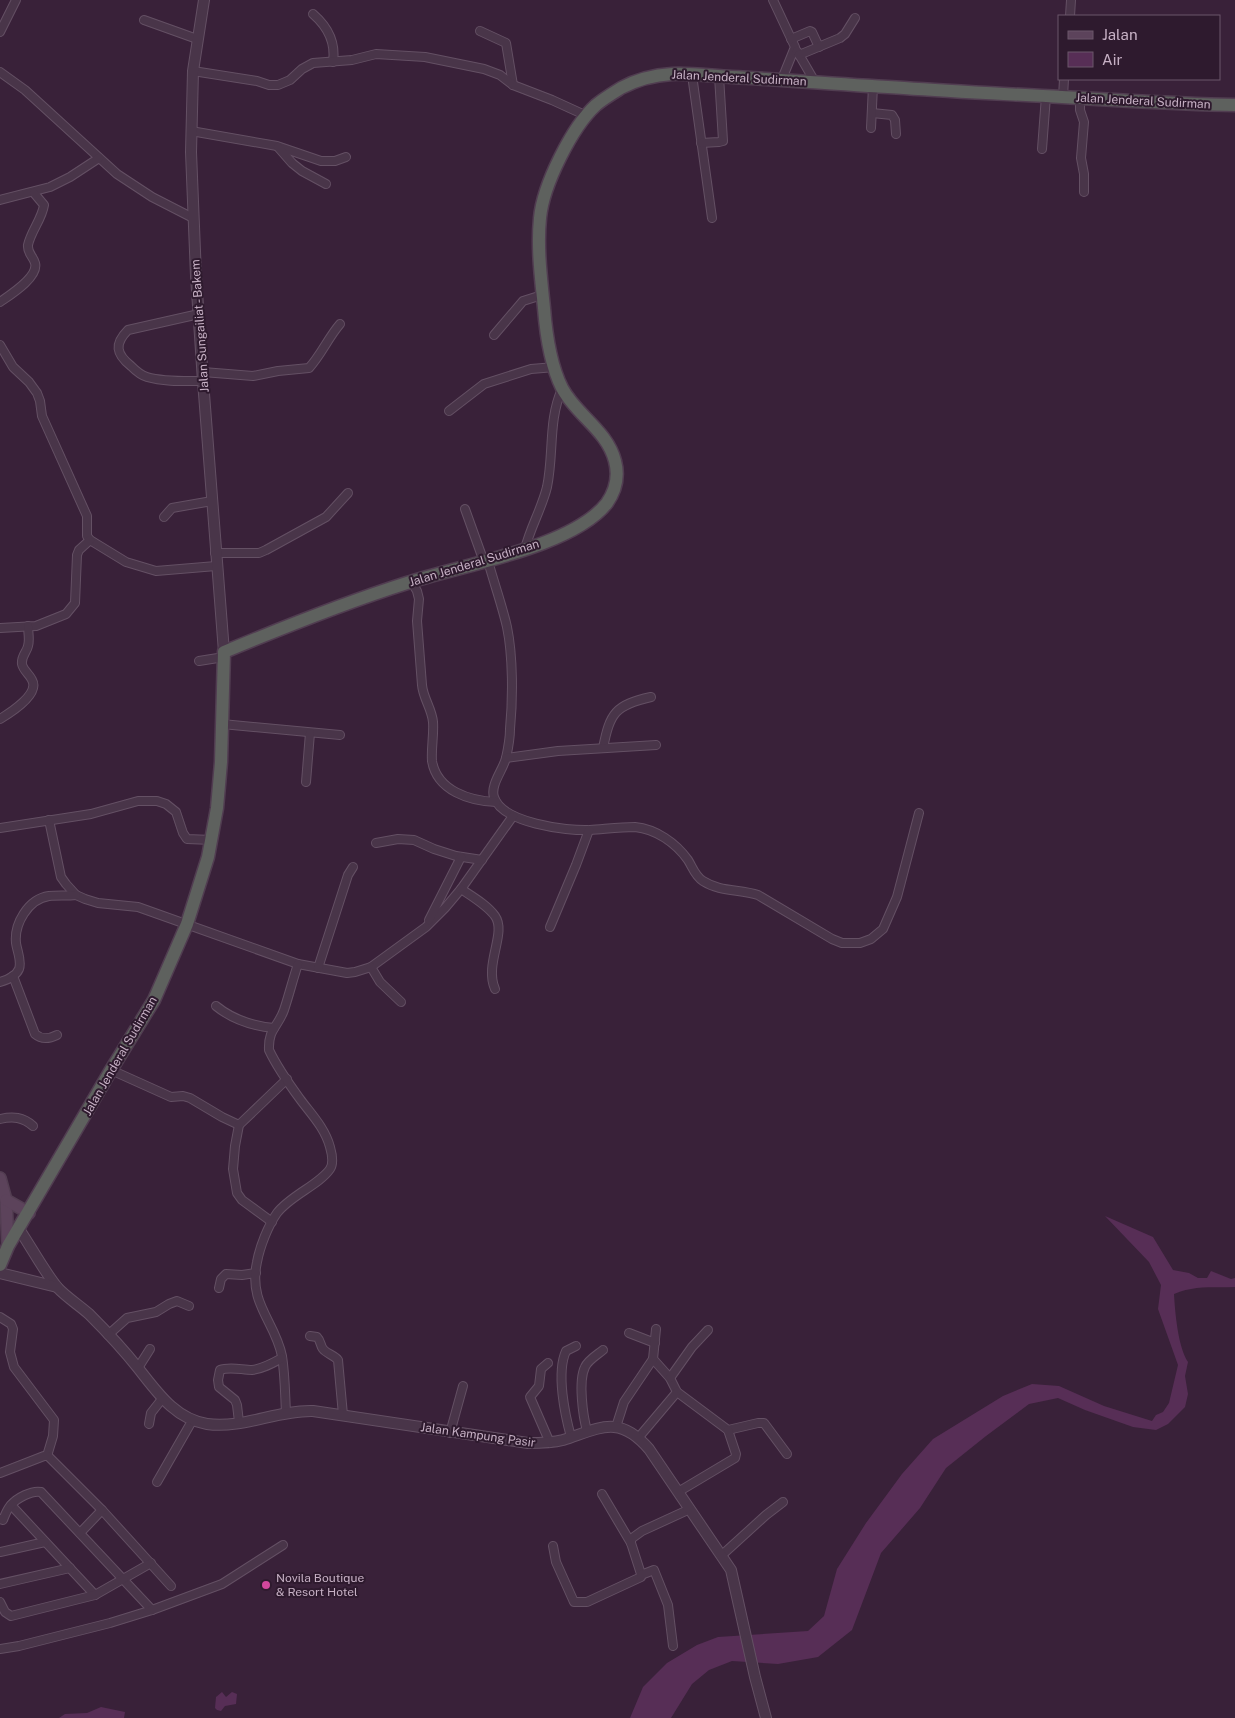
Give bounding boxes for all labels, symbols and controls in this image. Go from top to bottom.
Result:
legend [1058,15,1220,80]
text: Jalan [1102,26,1138,43]
text: Air [1102,51,1122,68]
street label: Jalan Jenderal Sudirman [671,67,807,89]
street label: Jalan Jenderal Sudirman [1075,90,1211,112]
street label: Jalan Sungailiat - Bakem [188,259,212,393]
street label: Jalan Jenderal Sudirman [407,537,541,589]
street label: Jalan Jenderal Sudirman [80,994,160,1118]
street label: Jalan Kampung Pasir [420,1420,537,1450]
place label: Novila Boutique & Resort Hotel [276,1571,364,1599]
marker: Novila Boutique & Resort Hotel [260,1579,272,1591]

